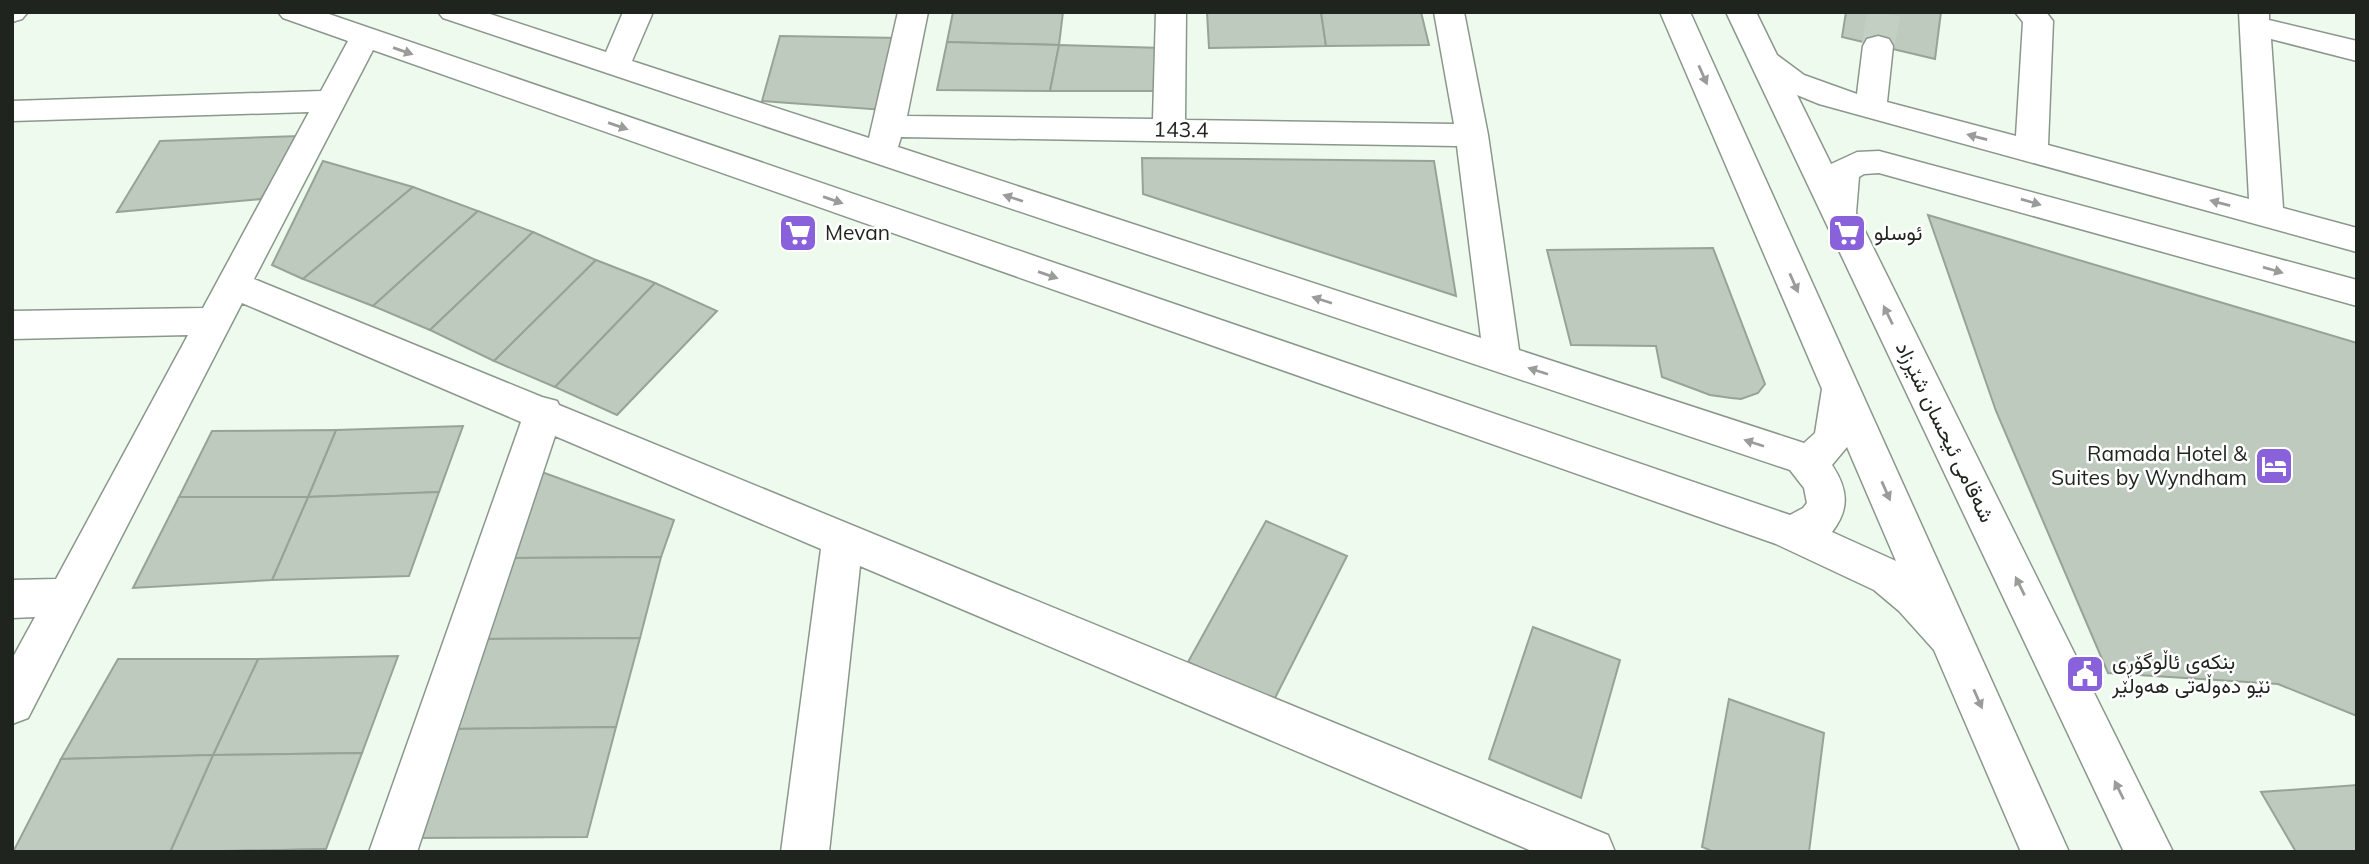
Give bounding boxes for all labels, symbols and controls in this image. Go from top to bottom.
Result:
one-way arrow [393,46,414,57]
one-way arrow [1697,65,1709,85]
street label: 143.4 [1153,116,1209,142]
one-way arrow [608,121,629,132]
one-way arrow [1965,131,1987,142]
one-way arrow [1002,192,1023,203]
one-way arrow [823,195,844,206]
one-way arrow [2020,197,2042,208]
one-way arrow [2209,197,2231,208]
supermarket icon: Mevan [777,212,819,254]
supermarket icon: ئوسلو [1826,212,1868,254]
place label: Mevan [825,219,890,245]
place label: ئوسلو [1874,219,1922,246]
one-way arrow [2263,265,2284,275]
one-way arrow [1038,270,1059,281]
one-way arrow [1788,273,1800,293]
one-way arrow [1312,294,1333,305]
one-way arrow [1882,305,1894,325]
street label: شەقامی ئیحسان شێرزاد [1890,337,2001,527]
one-way arrow [1528,365,1549,376]
one-way arrow [1744,437,1765,448]
place label: Ramada Hotel & Suites by Wyndham [2051,440,2248,490]
hotel icon: Ramada Hotel & Suites by Wyndham [2253,445,2295,487]
one-way arrow [1880,481,1892,501]
one-way arrow [2014,576,2025,596]
place label: بنکەی ئاڵوگۆڕی نێو دەوڵەتی هەولێر [2111,648,2271,699]
public building icon: بنکەی ئاڵوگۆڕی نێو دەوڵەتی هەولێر [2064,653,2106,695]
one-way arrow [1972,689,1984,709]
one-way arrow [2114,780,2125,800]

